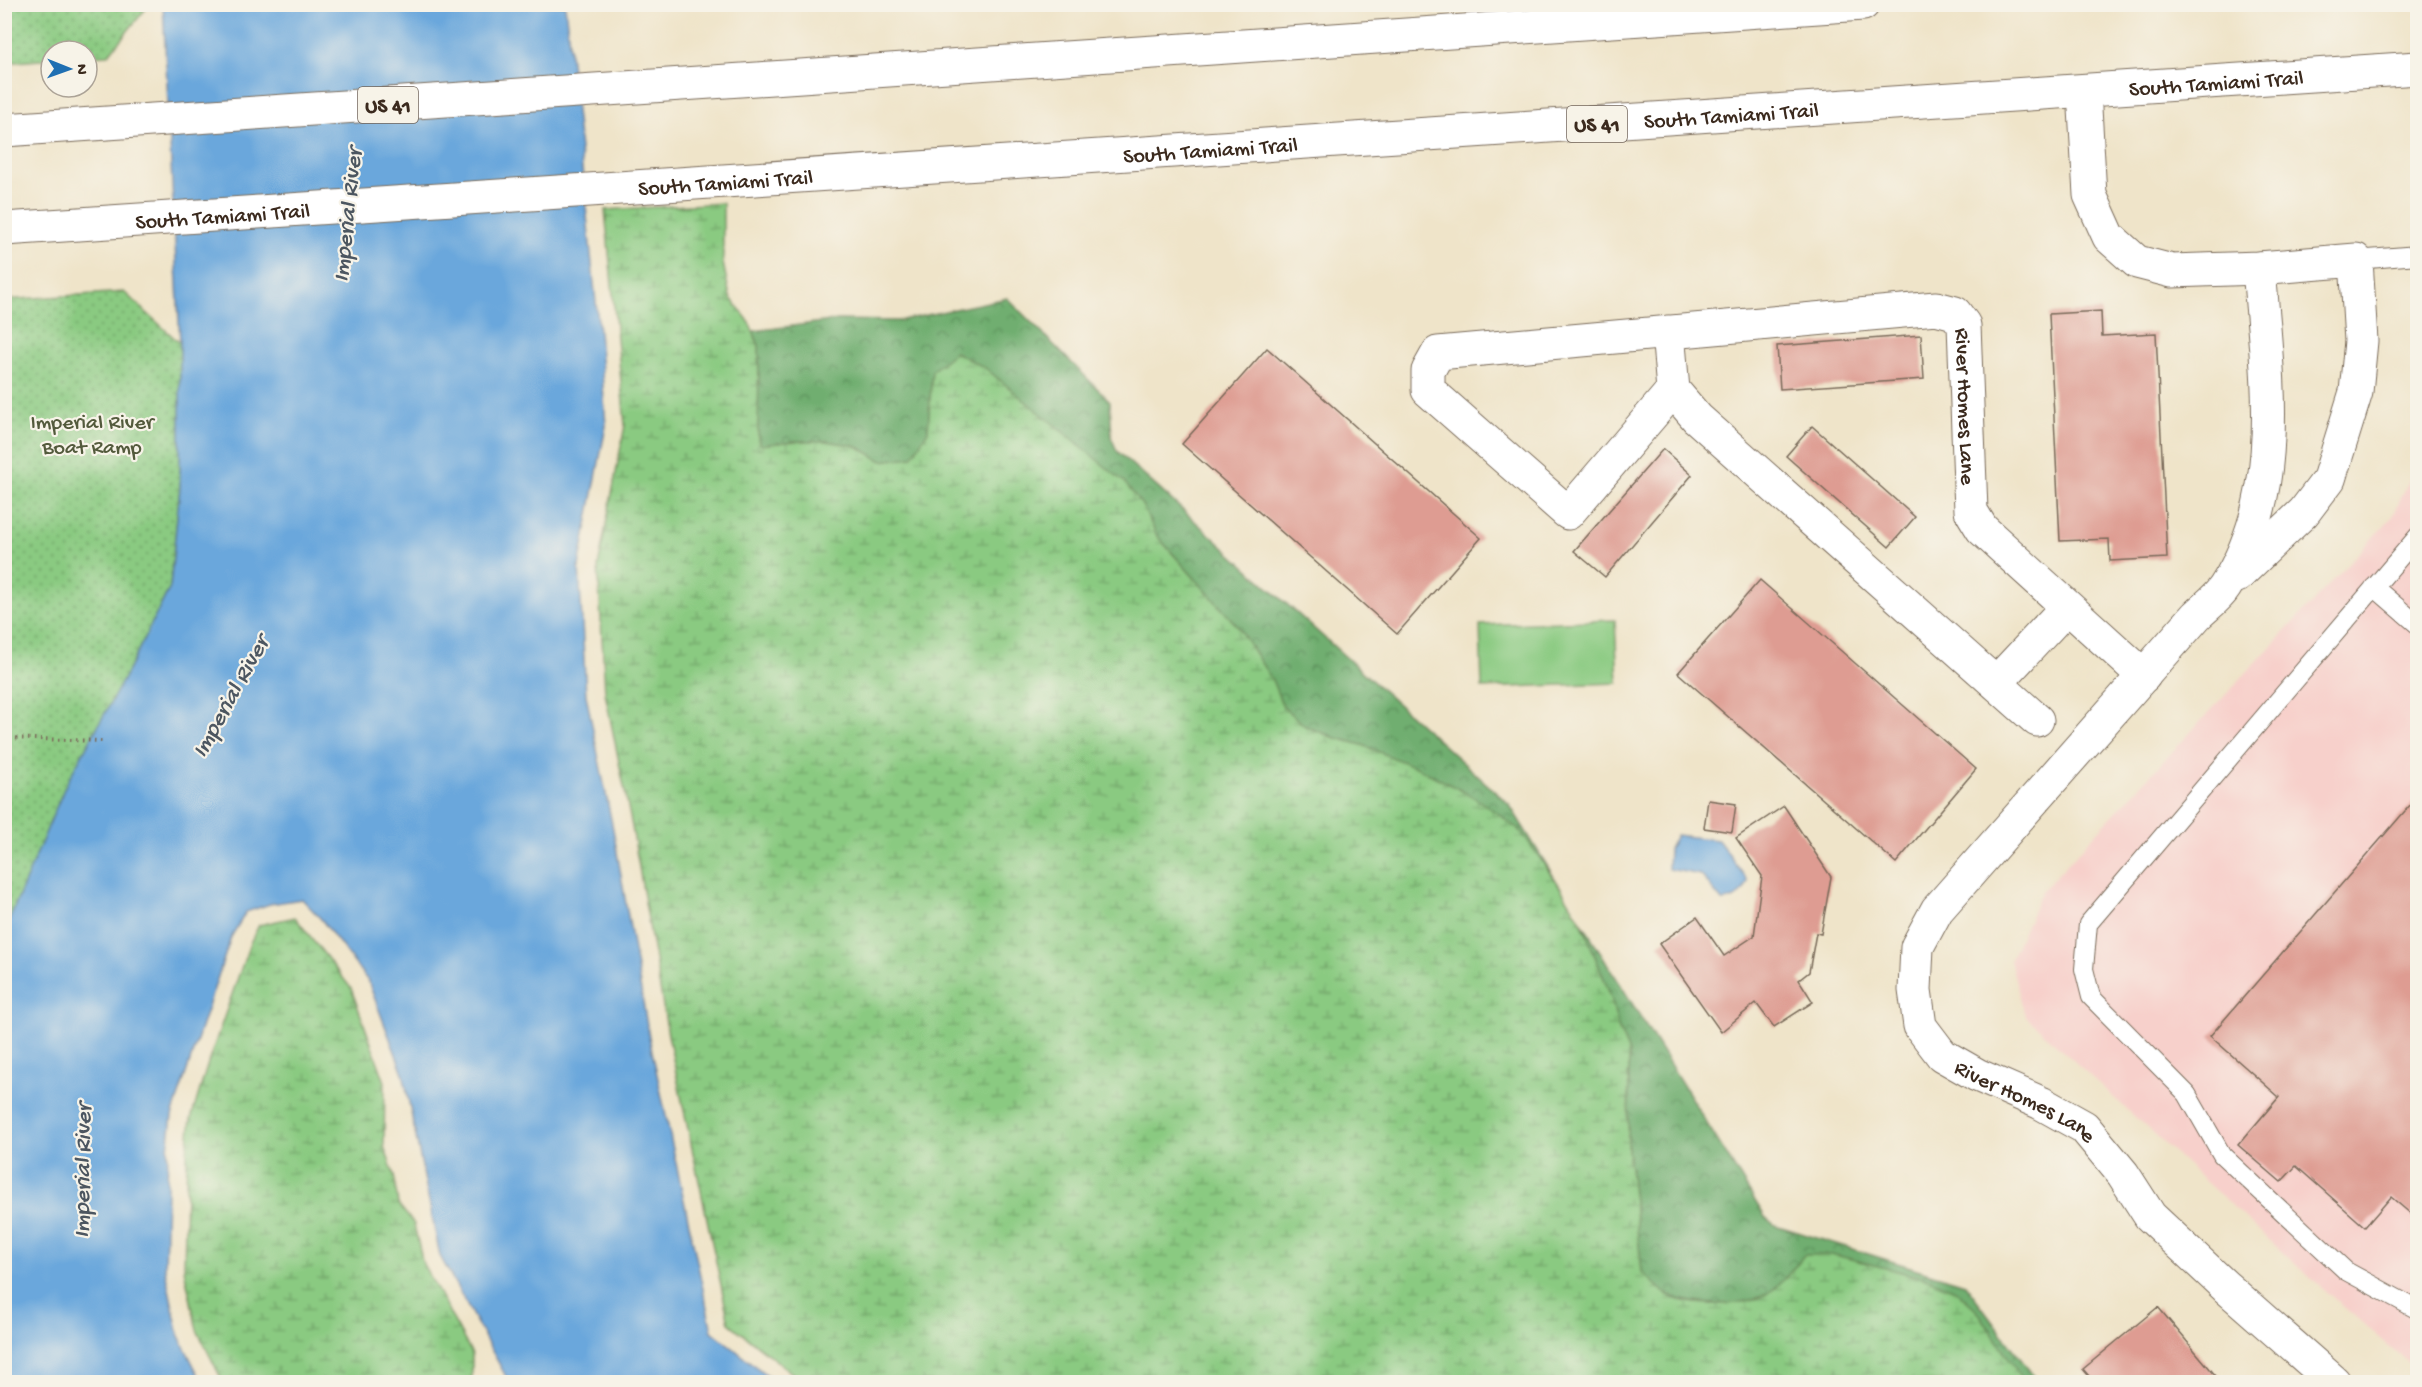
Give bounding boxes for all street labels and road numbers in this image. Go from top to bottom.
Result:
street label: South Tamiami Trail [2128,67,2305,104]
road number: US 41 [358,87,418,123]
street label: South Tamiami Trail [1643,99,1820,137]
road number: US 41 [1567,106,1627,142]
street label: South Tamiami Trail [1122,134,1299,171]
street label: South Tamiami Trail [637,166,814,204]
street label: South Tamiami Trail [135,200,311,237]
street label: River Homes Lane [1947,328,1979,486]
street label: River Homes Lane [1949,1056,2101,1150]

